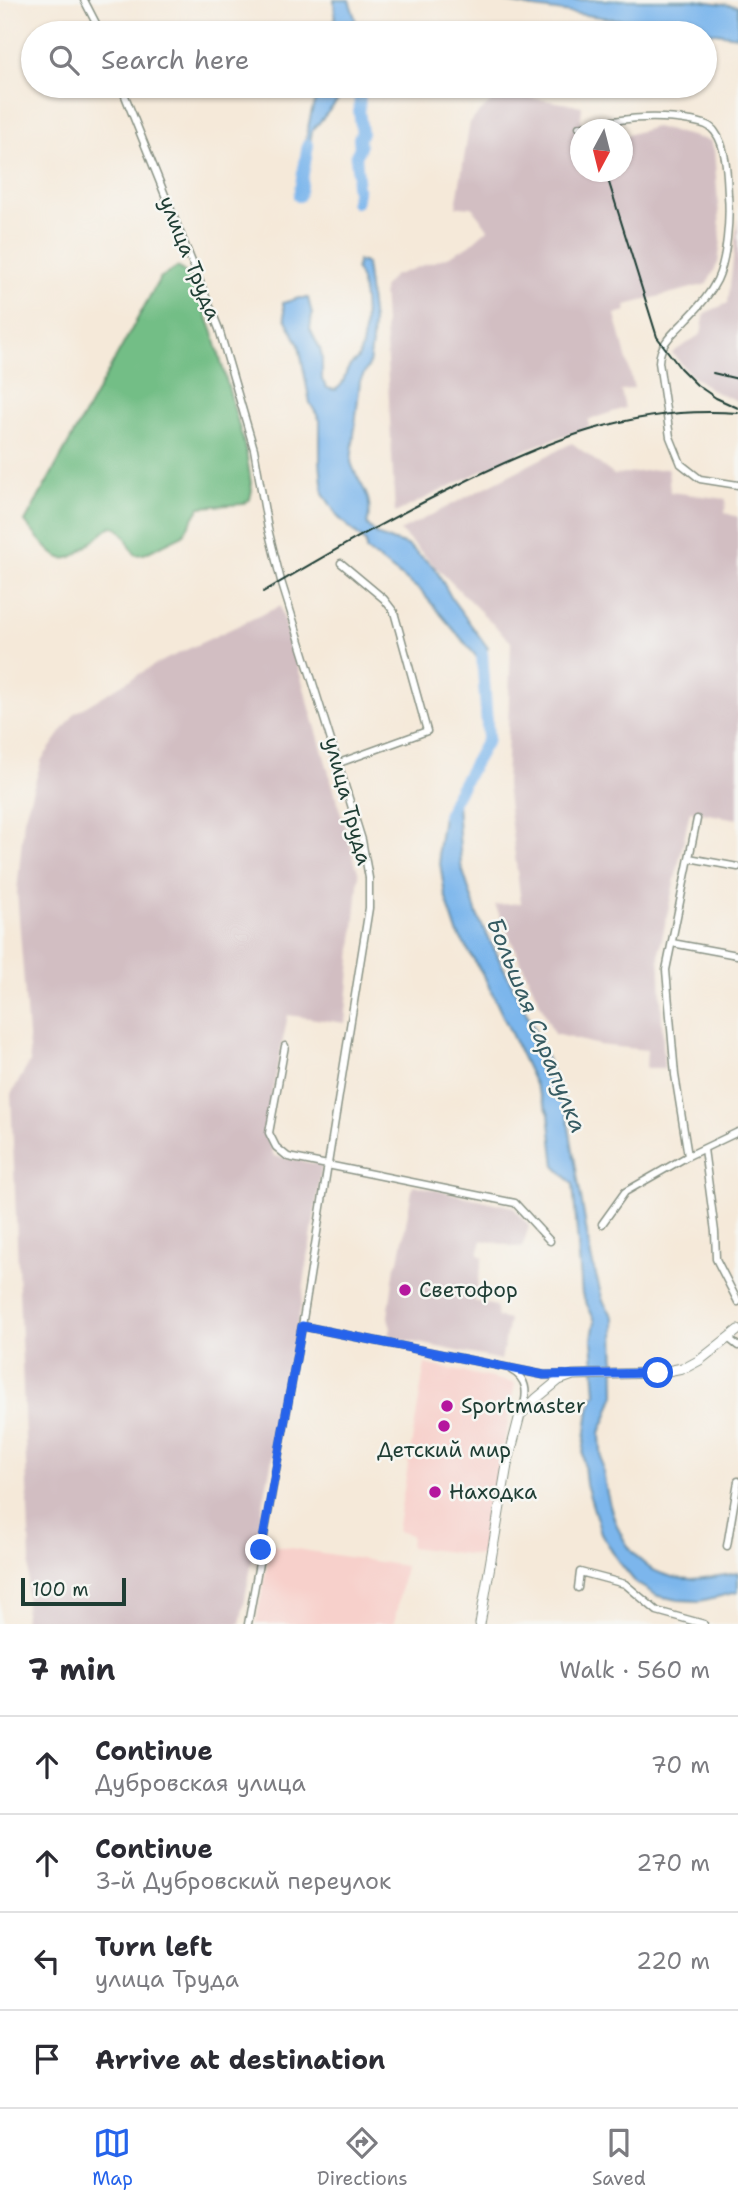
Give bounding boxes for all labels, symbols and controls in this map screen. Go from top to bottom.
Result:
search box [21,21,717,98]
icon: search [45,41,83,79]
text: Search here [101,42,250,77]
north arrow [570,119,633,182]
street label: улица Труда [152,192,228,324]
street label: улица Труда [317,734,379,868]
water label: Большая Сарапулка [480,913,594,1137]
place label: Светофор [419,1276,518,1304]
marker: Светофор [397,1282,413,1298]
route start [642,1357,673,1388]
place label: Sportmaster [461,1392,586,1420]
marker: Sportmaster [439,1398,455,1414]
marker: Детский мир [436,1418,452,1434]
place label: Детский мир [377,1436,511,1464]
place label: Находка [449,1478,537,1506]
marker: Находка [427,1484,443,1500]
route end [245,1534,276,1565]
scale bar [21,1575,126,1607]
text: 100 m [32,1577,89,1602]
text: 7 min [28,1649,115,1690]
text: Walk · 560 m [559,1655,710,1685]
text: Continue [95,1733,213,1768]
icon: ahead [28,1746,66,1784]
text: 70 m [651,1750,710,1780]
text: Дубровская улица [95,1768,306,1798]
text: Continue [95,1831,213,1866]
icon: ahead [28,1844,66,1882]
text: 270 m [636,1848,710,1878]
text: 3-й Дубровский переулок [95,1866,391,1896]
text: Turn left [95,1929,212,1964]
icon: left [28,1942,66,1980]
text: 220 m [636,1946,710,1976]
text: улица Труда [95,1964,239,1994]
icon: arrive [28,2040,66,2078]
text: Arrive at destination [95,2042,385,2077]
tab: Map [92,2124,133,2191]
tab: Directions [317,2124,408,2191]
tab: Saved [592,2124,646,2191]

